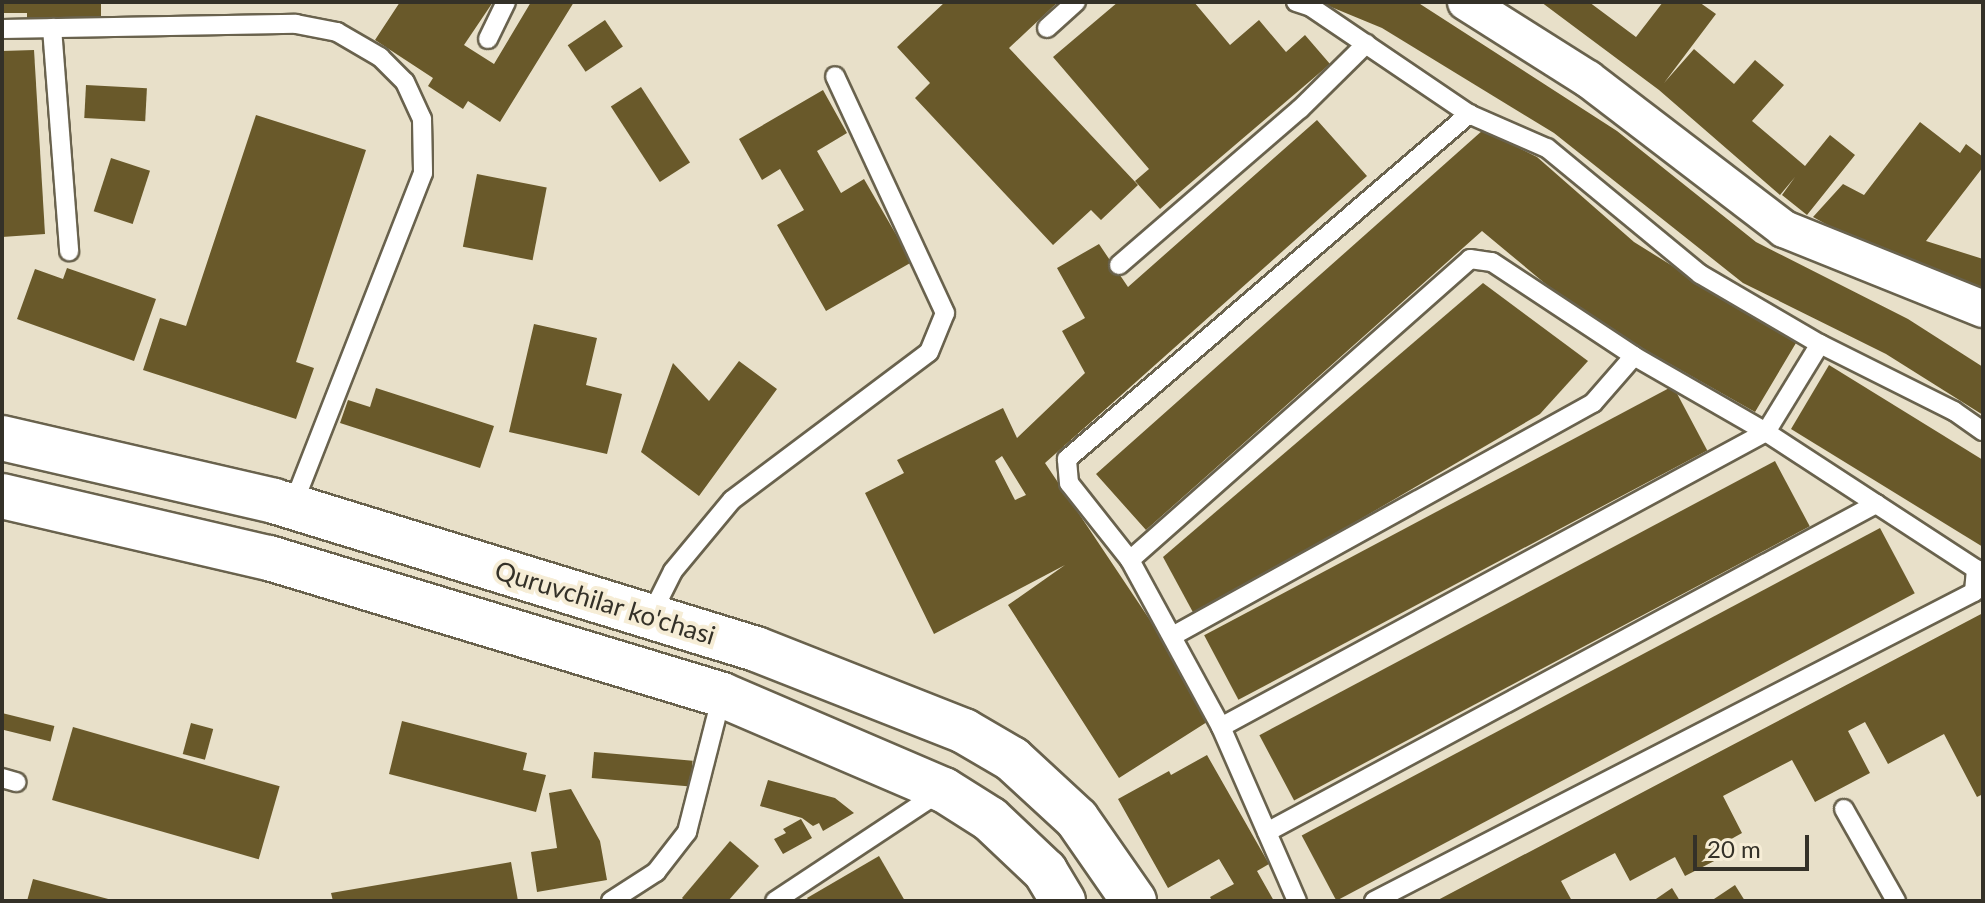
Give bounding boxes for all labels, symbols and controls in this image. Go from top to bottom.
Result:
street label: Quruvchilar ko'chasi [491,555,719,651]
scale bar [1697,819,1813,869]
text: 20 m [1707,834,1761,863]

